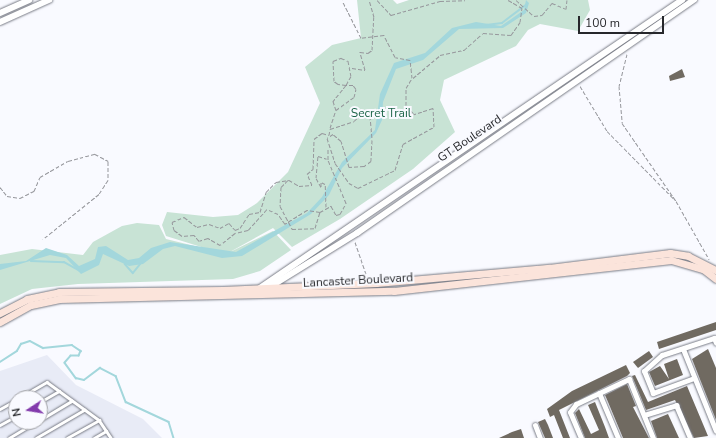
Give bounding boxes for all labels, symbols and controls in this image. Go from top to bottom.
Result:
scale bar [580,8,666,34]
text: 100 m [585,15,620,31]
park label: Secret Trail [351,107,411,121]
street label: GT Boulevard [435,112,505,166]
street label: Lancaster Boulevard [303,271,413,291]
north arrow [8,390,48,430]
text: N [9,407,25,418]

